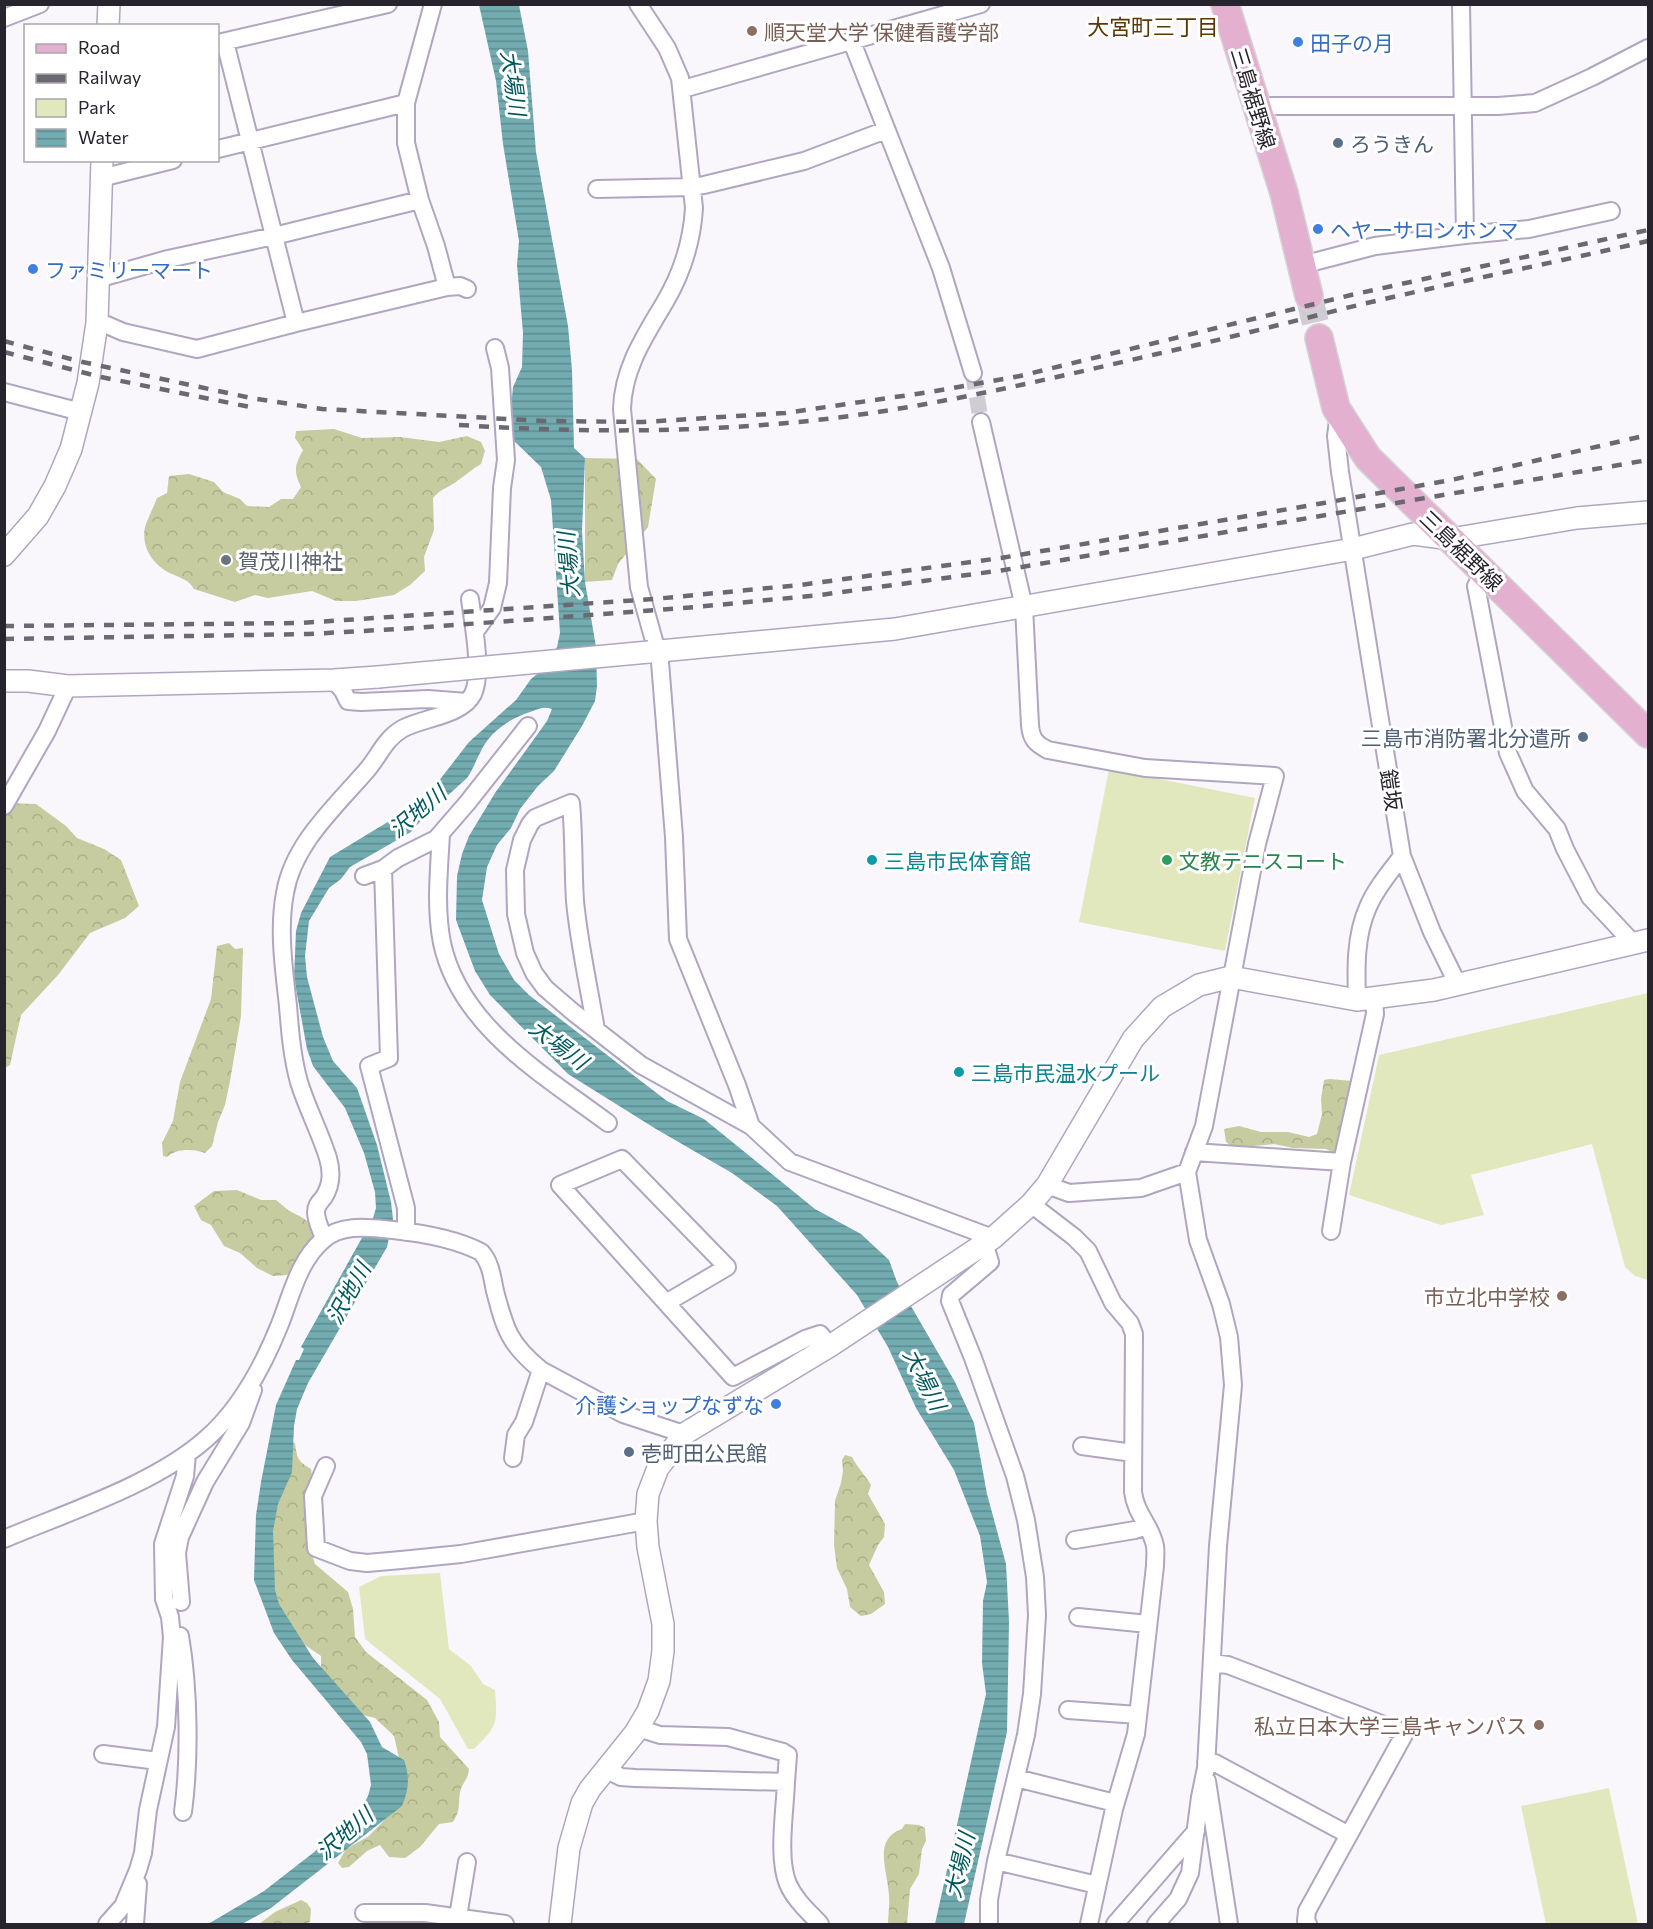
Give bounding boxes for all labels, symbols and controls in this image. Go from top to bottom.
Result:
district label: 大宮町三丁目 [1087,13,1219,40]
place label: 順天堂大学 保健看護学部 [764,19,999,44]
legend [24,24,219,162]
marker: 順天堂大学 保健看護学部 [745,24,759,38]
place label: 田子の月 [1310,30,1394,55]
marker: 田子の月 [1291,35,1305,49]
text: Road [78,36,120,58]
street label: 三島裾野線 [1227,44,1281,152]
water label: 大場川 [496,48,532,120]
text: Railway [78,66,141,88]
text: Park [78,96,116,118]
text: Water [78,126,129,148]
place label: ろうきん [1350,131,1434,156]
marker: ろうきん [1331,136,1345,150]
place label: ヘヤーサロンホンマ [1330,217,1519,242]
marker: ヘヤーサロンホンマ [1311,222,1325,236]
place label: ファミリーマート [45,257,213,282]
marker: ファミリーマート [26,262,40,276]
street label: 三島裾野線 [1416,505,1508,595]
water label: 大場川 [552,529,584,599]
place label: 賀茂川神社 [238,548,343,573]
marker: 賀茂川神社 [219,553,233,567]
place label: 三島市消防署北分遣所 [1361,725,1571,750]
marker: 三島市消防署北分遣所 [1576,730,1590,744]
street label: 鎧坂 [1376,767,1408,813]
water label: 沢地川 [383,778,452,843]
place label: 三島市民体育館 [884,848,1031,873]
place label: 文教テニスコート [1179,848,1347,873]
marker: 三島市民体育館 [865,853,879,867]
marker: 文教テニスコート [1160,853,1174,867]
water label: 大場川 [525,1013,595,1076]
place label: 三島市民温水プール [971,1060,1160,1085]
marker: 三島市民温水プール [952,1065,966,1079]
water label: 沢地川 [320,1256,377,1328]
place label: 市立北中学校 [1424,1284,1550,1309]
marker: 市立北中学校 [1555,1289,1569,1303]
water label: 大場川 [898,1343,953,1416]
place label: 介護ショップなずな [575,1392,764,1417]
marker: 介護ショップなずな [769,1397,783,1411]
place label: 壱町田公民館 [641,1440,767,1465]
marker: 壱町田公民館 [622,1445,636,1459]
place label: 私立日本大学三島キャンパス [1254,1713,1527,1738]
marker: 私立日本大学三島キャンパス [1532,1718,1546,1732]
water label: 沢地川 [310,1800,379,1865]
water label: 大場川 [938,1828,980,1900]

